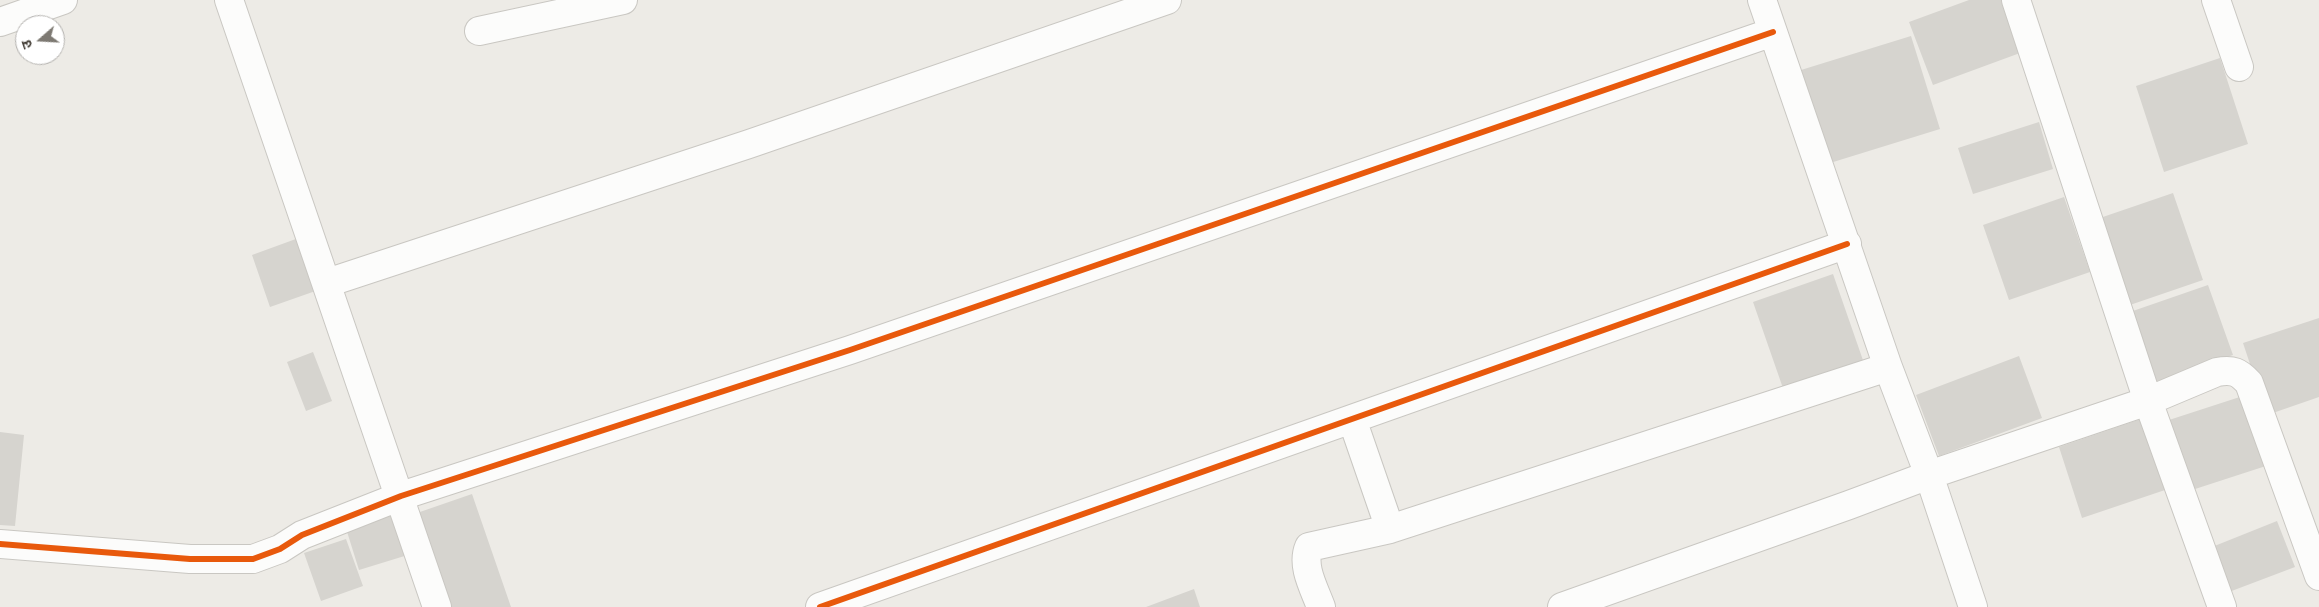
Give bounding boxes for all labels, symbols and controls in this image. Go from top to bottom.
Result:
north arrow [15,15,65,65]
text: उ [18,38,36,51]

